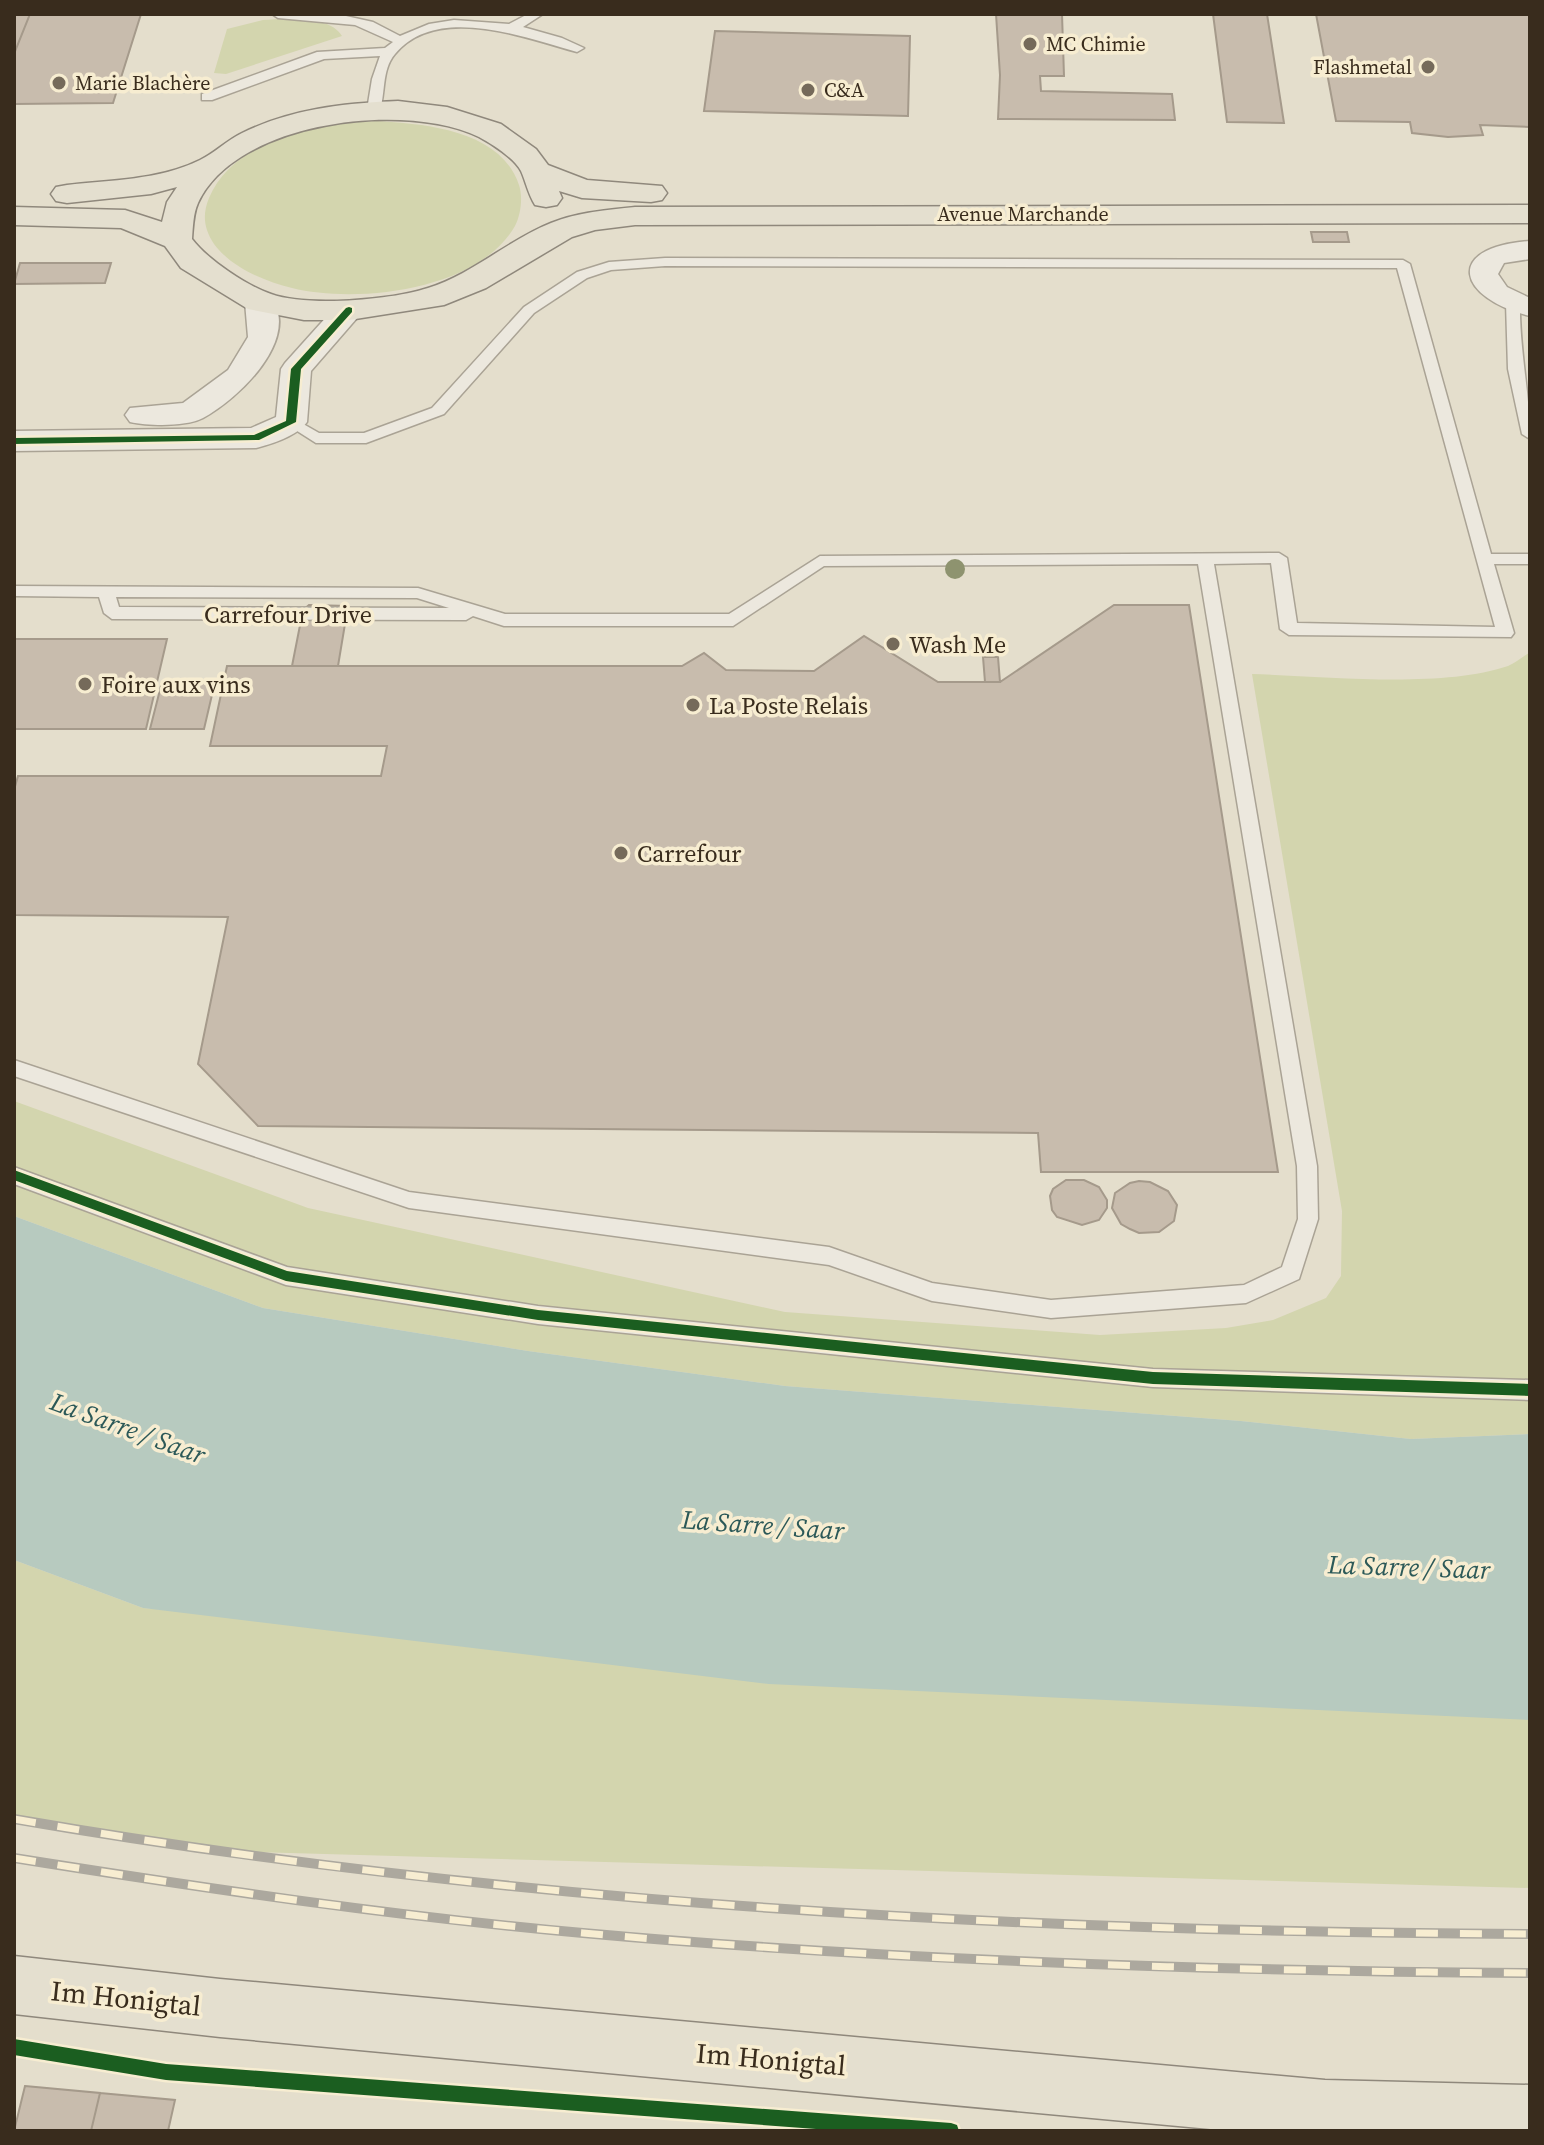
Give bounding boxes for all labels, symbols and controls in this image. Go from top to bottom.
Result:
place label: MC Chimie [1046,30,1146,58]
marker: MC Chimie [1021,35,1039,53]
place label: Flashmetal [1313,53,1412,81]
marker: Flashmetal [1419,58,1437,76]
place label: Marie Blachère [75,69,211,97]
marker: Marie Blachère [50,74,68,92]
place label: C&A [824,76,865,104]
marker: C&A [799,81,817,99]
street label: Avenue Marchande [937,200,1109,228]
street label: Carrefour Drive [204,598,372,631]
place label: Wash Me [909,628,1006,661]
marker: Wash Me [884,635,902,653]
place label: Foire aux vins [101,668,251,701]
marker: Foire aux vins [76,675,94,693]
place label: La Poste Relais [709,689,868,722]
marker: La Poste Relais [684,696,702,714]
place label: Carrefour [637,837,742,870]
marker: Carrefour [612,844,630,862]
water label: La Sarre / Saar [44,1383,211,1473]
water label: La Sarre / Saar [680,1501,846,1549]
water label: La Sarre / Saar [1326,1546,1492,1588]
street label: Im Honigtal [49,1971,203,2025]
street label: Im Honigtal [694,2034,848,2084]

